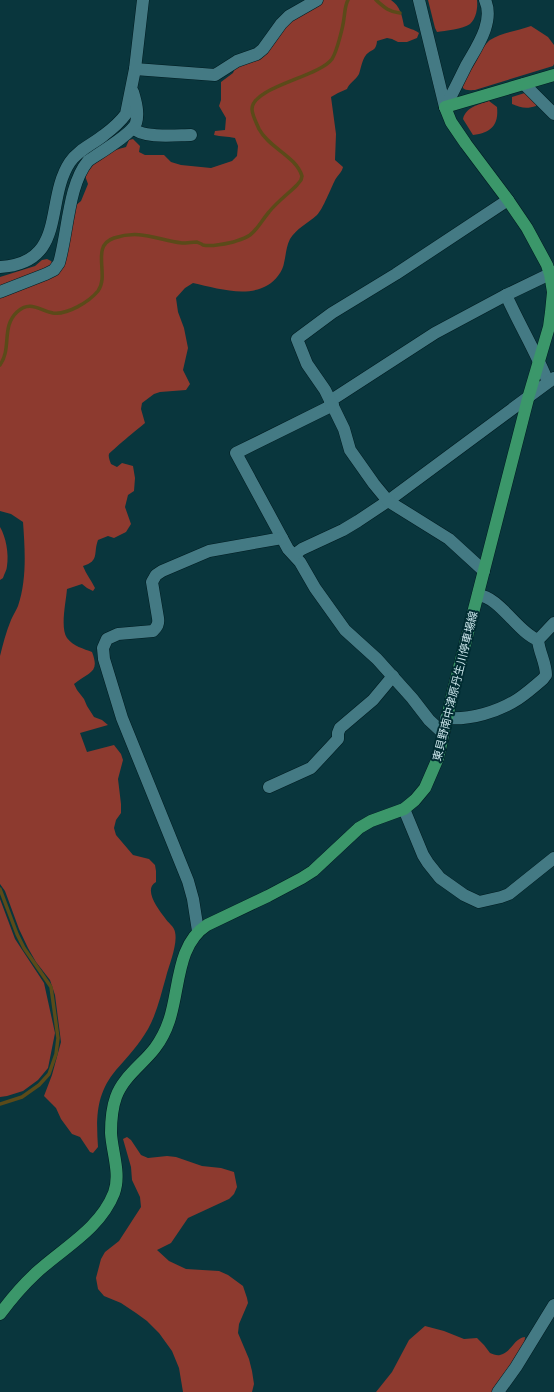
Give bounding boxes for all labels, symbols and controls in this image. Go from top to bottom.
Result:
street label: 東貝野南中津原丹生川停車場線 [430,610,480,762]

